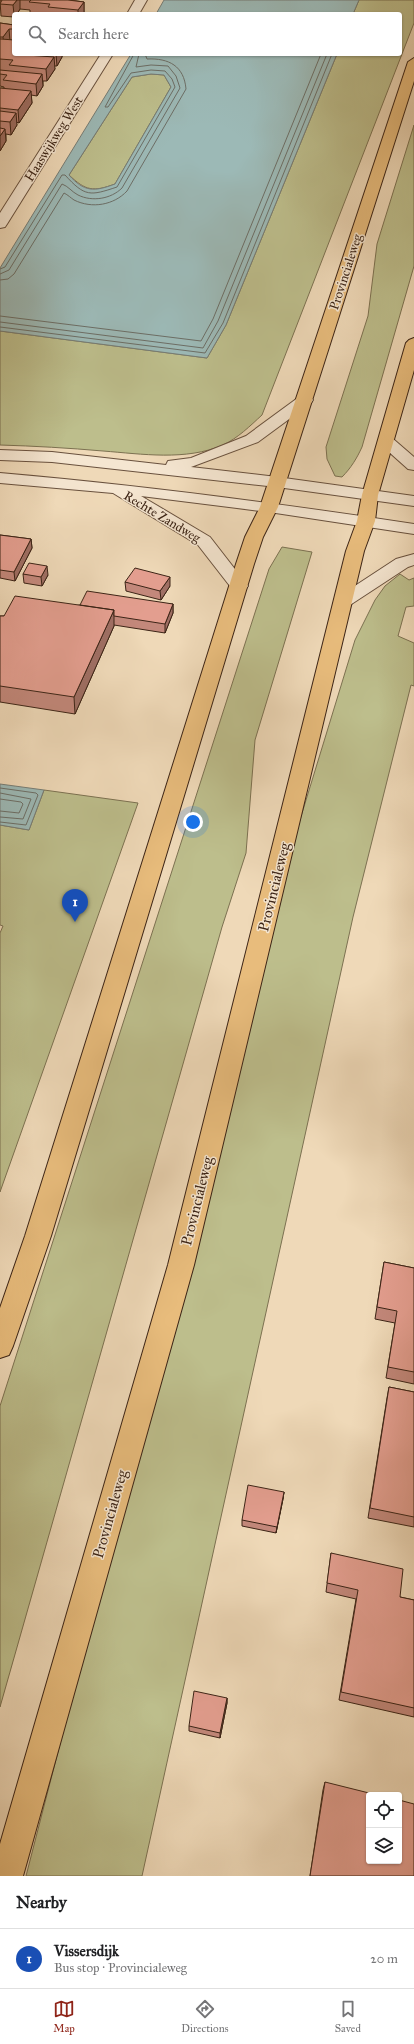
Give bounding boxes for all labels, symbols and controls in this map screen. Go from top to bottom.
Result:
search box [12,12,402,56]
icon: search [26,23,48,45]
text: Search here [58,25,129,43]
street label: Haaswijkweg West [21,93,87,185]
street label: Provincialeweg [326,231,366,312]
street label: Rechte Zandweg [121,488,204,547]
your location [183,812,203,832]
street label: Provincialeweg [254,840,294,933]
pin: 1 [62,889,88,922]
street label: Provincialeweg [177,1154,217,1247]
street label: Provincialeweg [89,1467,131,1560]
map controls [366,1792,402,1864]
button: locate [366,1792,402,1828]
button: layers [366,1828,402,1864]
text: Nearby [16,1892,67,1913]
text: Vissersdijk [54,1942,119,1960]
text: 1 [26,1951,32,1967]
text: 20 m [370,1951,398,1967]
text: Bus stop · Provincialeweg [54,1960,187,1976]
tab: Map [53,1998,75,2035]
tab: Directions [181,1998,229,2035]
tab: Saved [335,1998,361,2035]

